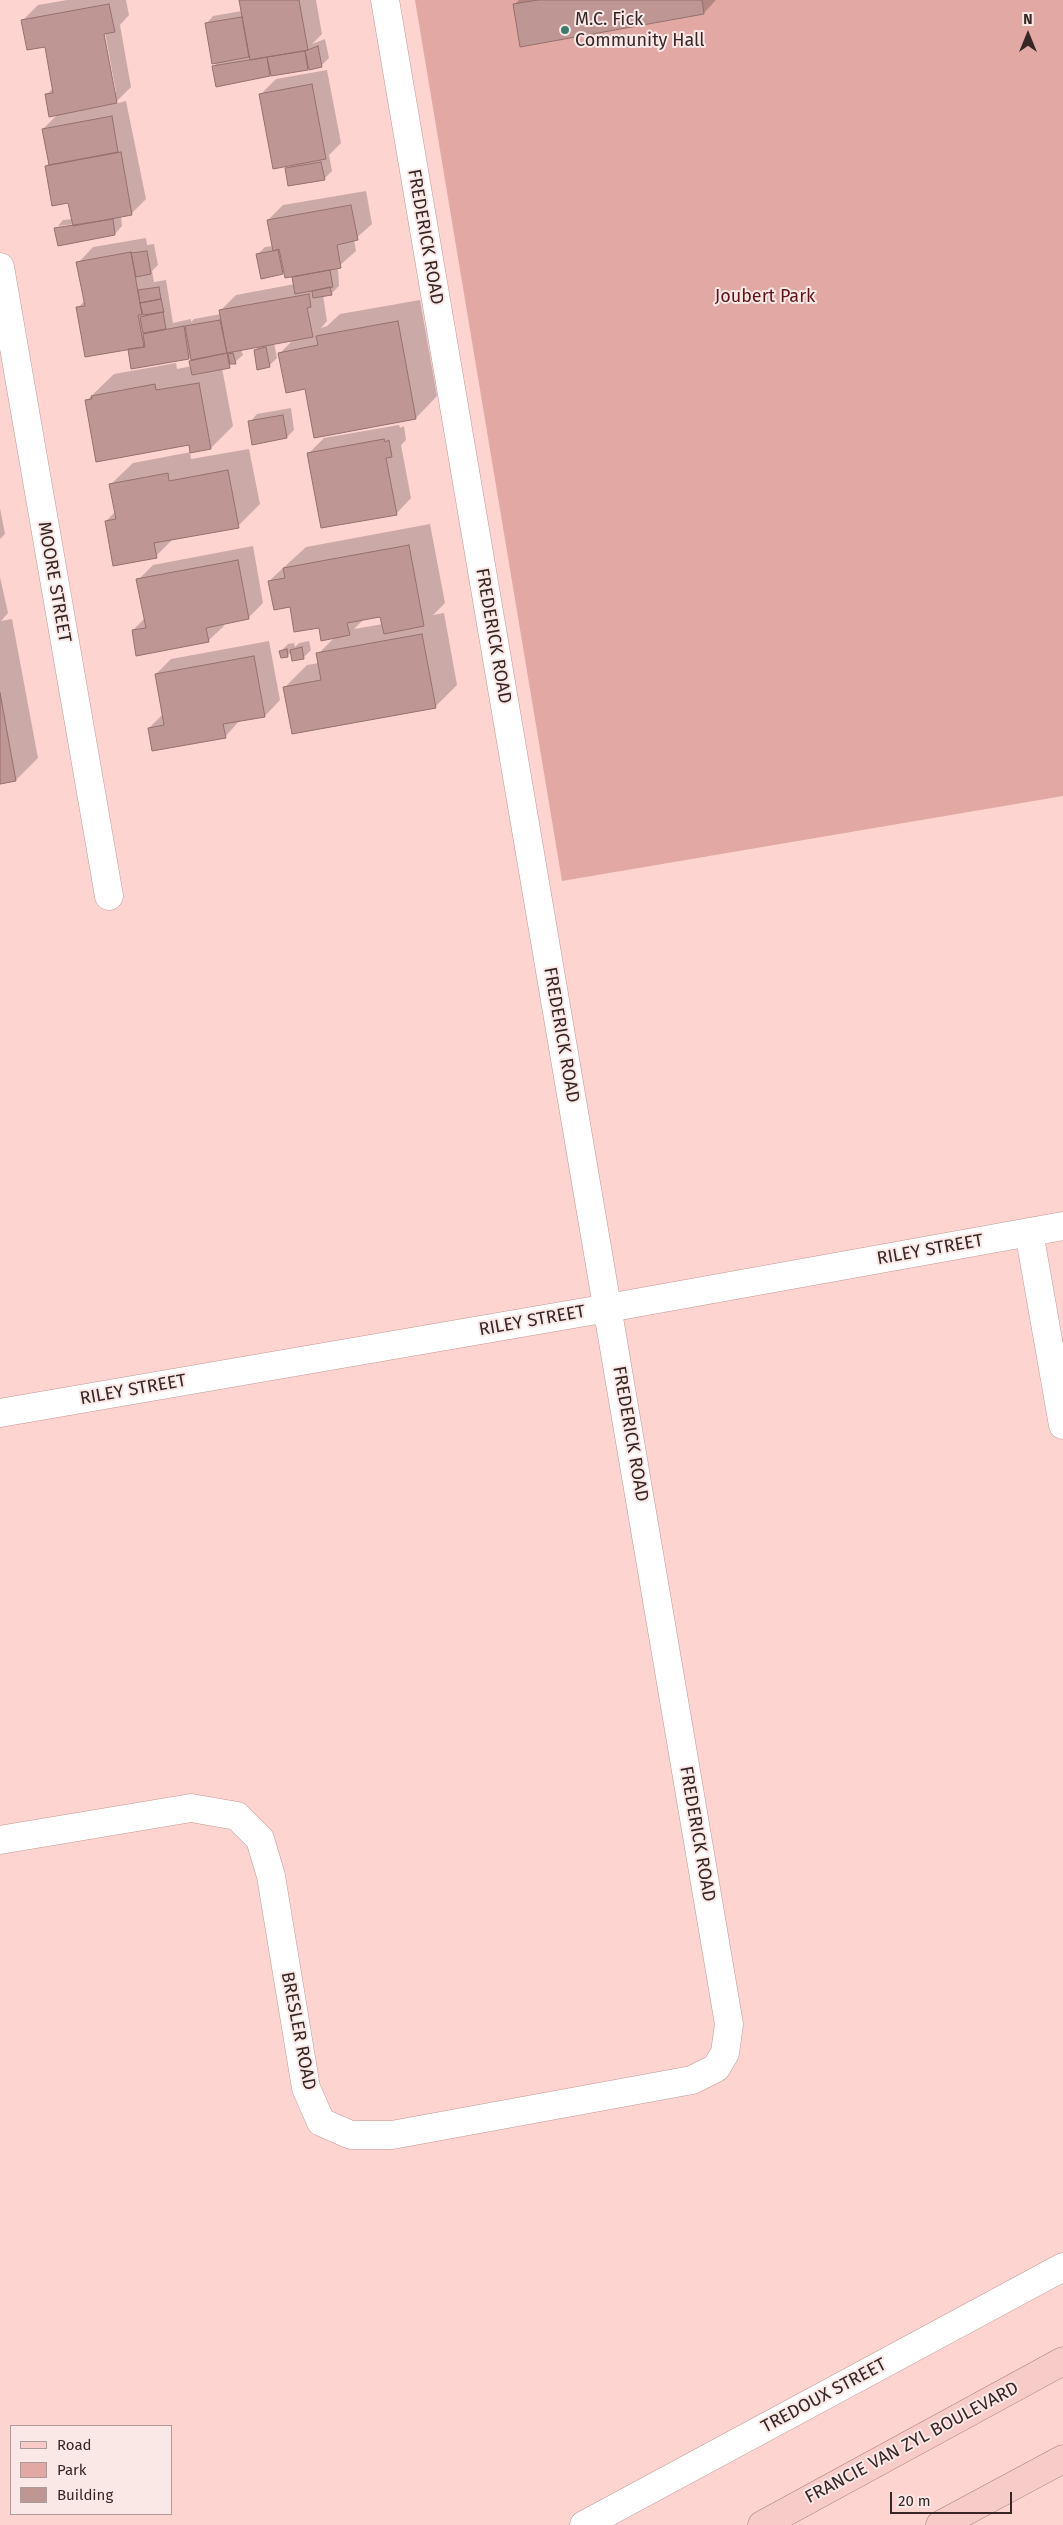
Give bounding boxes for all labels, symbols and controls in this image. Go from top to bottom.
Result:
place label: M.C. Fick Community Hall [575,9,705,52]
north arrow [1003,10,1053,60]
text: N [1023,11,1033,28]
marker: M.C. Fick Community Hall [559,24,571,36]
street label: FREDERICK ROAD [402,168,448,306]
park label: Joubert Park [715,286,815,308]
street label: MOORE STREET [33,520,75,644]
street label: FREDERICK ROAD [470,567,516,705]
street label: FREDERICK ROAD [538,966,584,1104]
street label: RILEY STREET [875,1230,985,1270]
street label: RILEY STREET [477,1301,587,1341]
street label: FREDERICK ROAD [607,1365,653,1503]
street label: RILEY STREET [78,1370,188,1410]
street label: FREDERICK ROAD [674,1765,720,1903]
street label: BRESLER ROAD [276,1970,320,2092]
street label: TREDOUX STREET [758,2354,890,2438]
street label: FRANCIE VAN ZYL BOULEVARD [802,2377,1022,2509]
legend [10,2425,172,2515]
text: Road [57,2436,92,2454]
text: Park [57,2461,87,2479]
scale bar [893,2482,1016,2514]
text: Building [57,2486,113,2504]
text: 20 m [898,2492,931,2510]

